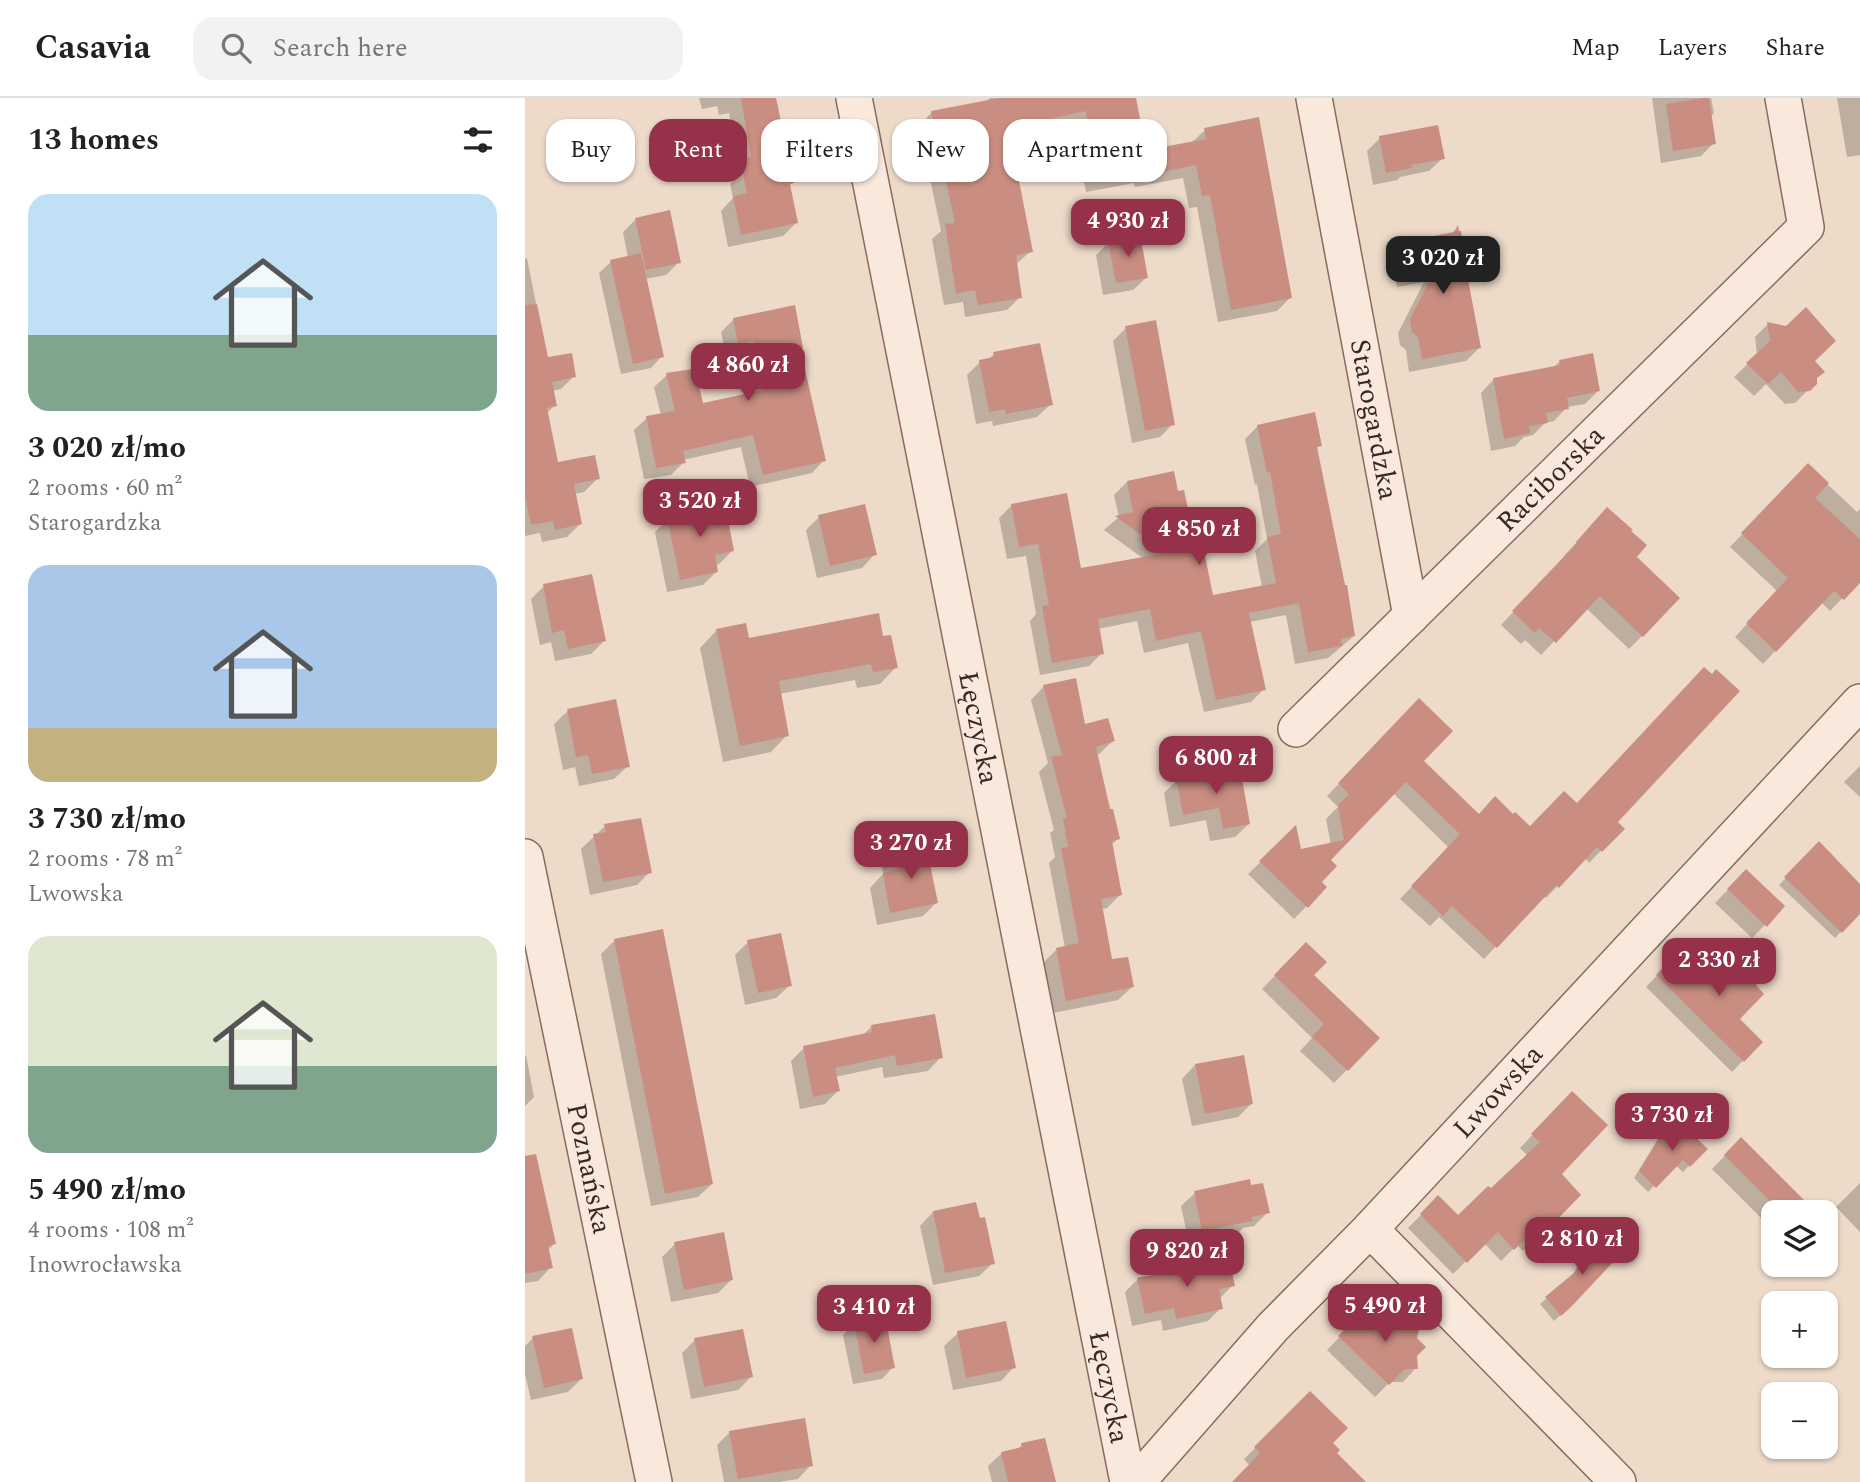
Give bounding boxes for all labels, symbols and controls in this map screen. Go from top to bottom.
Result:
search box [193,17,683,80]
text: Casavia [35,23,151,73]
text: Search here [273,28,408,68]
icon: search [217,29,255,67]
text: Map [1571,30,1620,66]
text: Layers [1658,30,1728,66]
text: Share [1766,30,1825,66]
text: 13 homes [28,117,159,163]
chip: Buy [546,119,635,182]
chip: Rent [649,119,747,182]
chip: Filters [761,119,878,182]
chip: New [892,119,989,182]
chip: Apartment [1003,119,1167,182]
icon: filters [459,121,497,159]
pin: 4 930 zł [1056,200,1200,259]
text: 4 930 zł [1087,204,1169,239]
pin: 3 020 zł [1371,236,1515,296]
icon: home [200,240,326,366]
text: 3 020 zł [1402,241,1484,276]
street label: Starogardzka [1338,336,1410,504]
pin: 4 860 zł [676,344,820,403]
text: 4 860 zł [707,348,789,383]
street label: Raciborska [1486,415,1615,542]
text: 3 020 zł/mo [28,425,186,471]
text: 2 rooms · 60 m² [28,471,182,506]
pin: 3 520 zł [628,480,772,539]
text: 3 520 zł [659,484,741,519]
text: Starogardzka [28,506,162,541]
pin: 4 850 zł [1127,508,1271,567]
text: 4 850 zł [1158,512,1240,547]
icon: home [200,611,326,737]
street label: Łęczycka [947,668,1011,788]
pin: 6 800 zł [1144,736,1288,796]
text: 6 800 zł [1175,741,1257,776]
text: 3 730 zł/mo [28,796,186,842]
pin: 3 270 zł [839,822,983,881]
text: 3 270 zł [870,826,952,861]
text: 2 rooms · 78 m² [28,842,182,877]
text: Lwowska [28,877,123,912]
pin: 2 330 zł [1647,939,1791,998]
text: 2 330 zł [1678,943,1760,978]
icon: home [200,982,326,1108]
street label: Lwowska [1443,1034,1553,1149]
pin: 3 730 zł [1600,1094,1744,1153]
text: 3 730 zł [1631,1098,1713,1133]
street label: Poznańska [555,1099,624,1238]
text: 5 490 zł/mo [28,1167,186,1213]
map controls [1761,1200,1838,1459]
button: layers [1761,1200,1838,1277]
text: 4 rooms · 108 m² [28,1213,194,1248]
pin: 2 810 zł [1510,1218,1654,1277]
text: 2 810 zł [1541,1222,1623,1257]
pin: 9 820 zł [1115,1230,1259,1289]
text: 9 820 zł [1146,1234,1228,1269]
text: Inowrocławska [28,1248,182,1283]
pin: 5 490 zł [1313,1284,1457,1344]
pin: 3 410 zł [802,1286,946,1345]
text: 5 490 zł [1344,1289,1426,1324]
text: 3 410 zł [833,1290,915,1325]
button: + [1761,1291,1838,1368]
street label: Łęczycka [1077,1327,1141,1447]
button: − [1761,1382,1838,1459]

